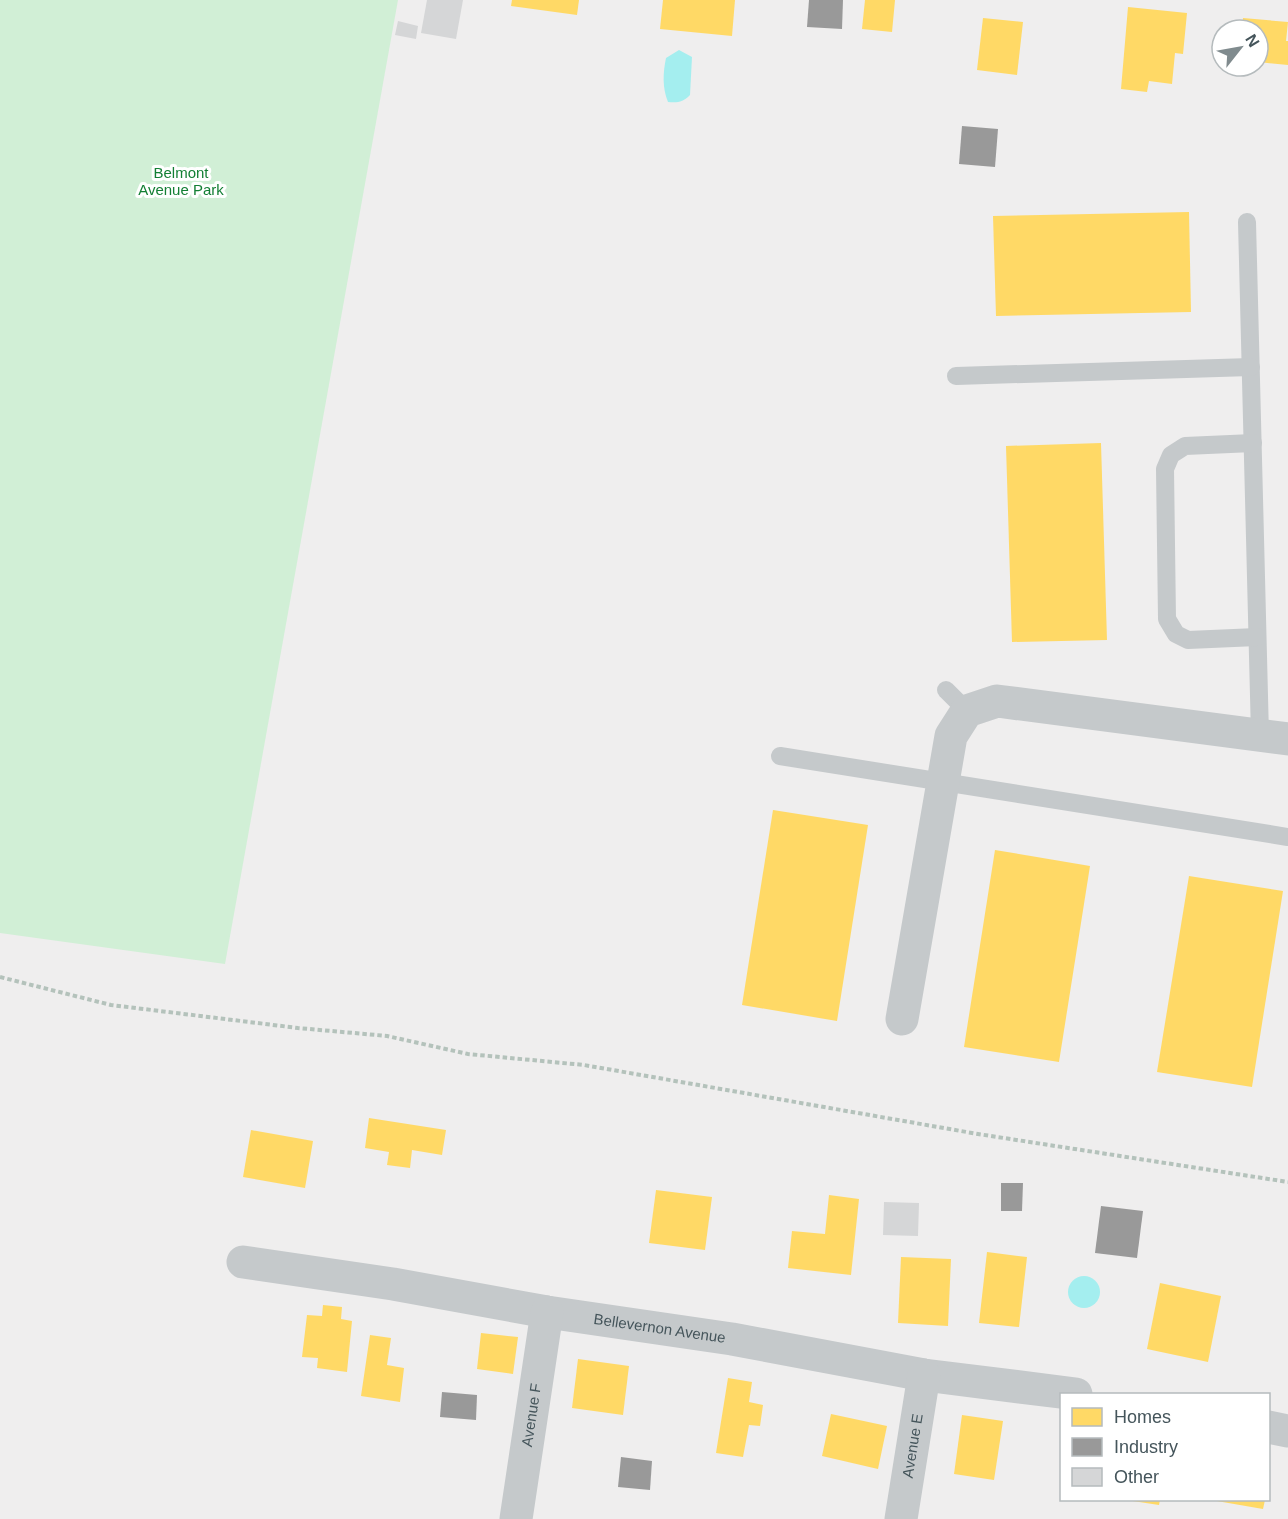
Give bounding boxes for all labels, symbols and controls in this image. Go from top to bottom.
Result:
north arrow [1210,18,1270,78]
text: N [1242,31,1263,50]
park label: Belmont Avenue Park [138,164,224,198]
street label: Bellevernon Avenue [593,1310,727,1346]
street label: Avenue F [518,1382,544,1448]
legend [1060,1393,1270,1501]
text: Homes [1114,1407,1171,1427]
street label: Avenue E [899,1413,926,1479]
text: Industry [1114,1437,1178,1457]
text: Other [1114,1467,1159,1487]

